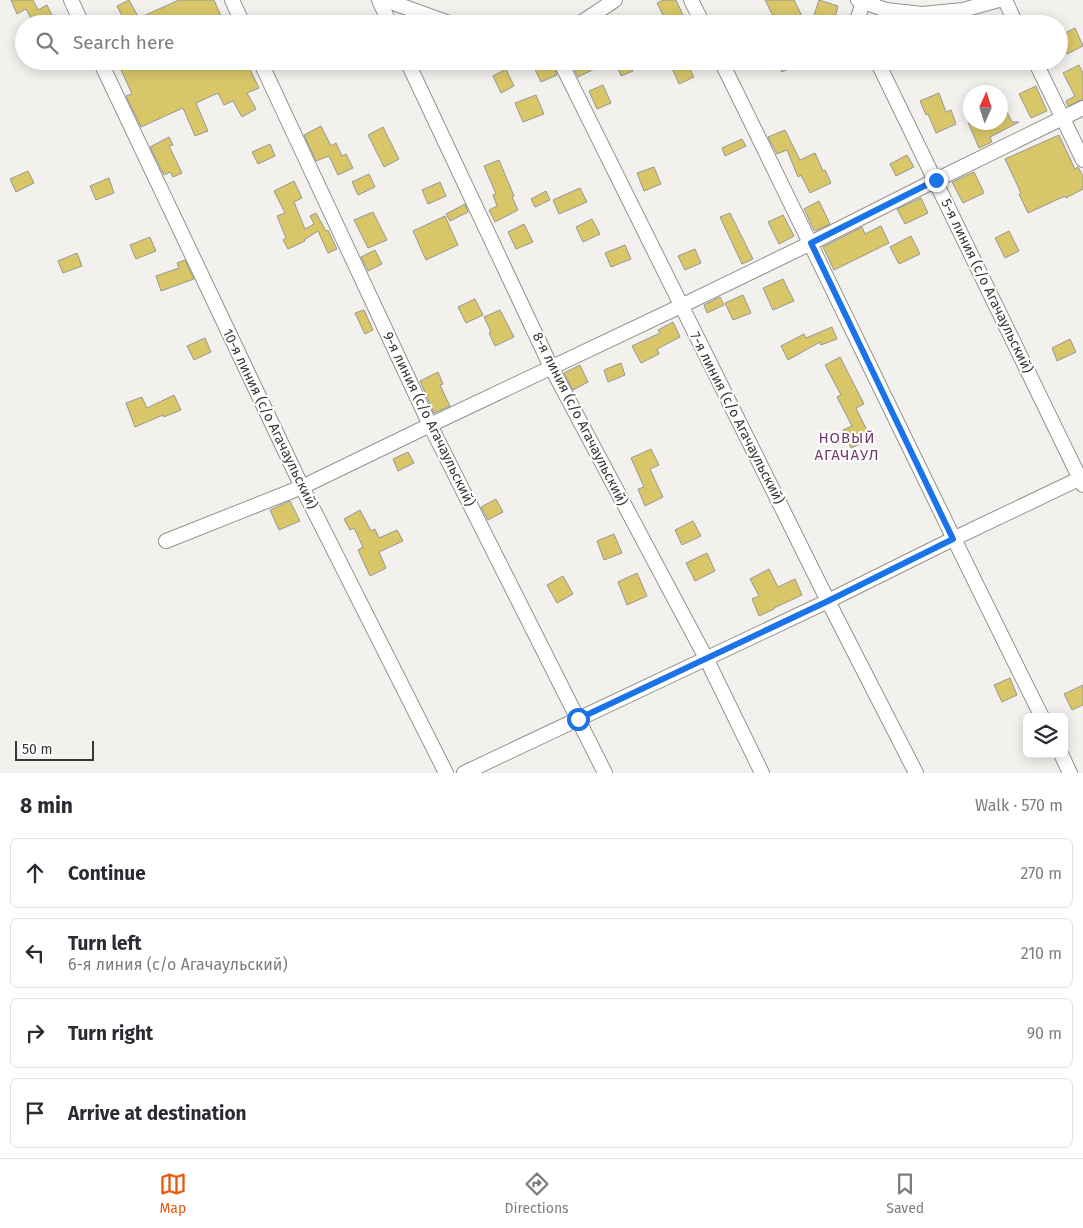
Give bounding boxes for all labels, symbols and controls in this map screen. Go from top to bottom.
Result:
search box [15,15,1068,70]
icon: search [33,29,61,57]
text: Search here [73,31,174,54]
north arrow [963,85,1008,130]
route end [925,169,948,192]
street label: 5-я линия (с/о Агачаульский) [937,196,1037,376]
street label: 10-я линия (с/о Агачаульский) [219,326,321,512]
street label: 9-я линия (с/о Агачаульский) [379,329,479,509]
street label: 8-я линия (с/о Агачаульский) [529,329,631,509]
street label: 7-я линия (с/о Агачаульский) [686,329,788,507]
district label: НОВЫЙ АГАЧАУЛ [814,429,880,464]
route start [567,708,590,731]
map controls [1023,713,1068,758]
button: layers [1023,713,1068,758]
scale bar [15,738,94,761]
text: 50 m [22,741,53,758]
text: 8 min [20,793,73,819]
text: Walk · 570 m [975,796,1063,815]
icon: ahead [21,859,49,887]
text: Continue [68,862,146,885]
text: 270 m [1020,864,1062,883]
text: Turn left [68,932,142,955]
icon: left [21,939,49,967]
text: 210 m [1021,944,1062,963]
text: 6-я линия (с/о Агачаульский) [68,955,288,974]
icon: right [21,1019,49,1047]
text: Turn right [68,1022,153,1045]
text: 90 m [1027,1024,1062,1043]
icon: arrive [21,1099,49,1127]
text: Arrive at destination [68,1102,247,1125]
tab: Map [159,1170,187,1217]
tab: Directions [504,1170,569,1217]
tab: Saved [886,1170,924,1217]

